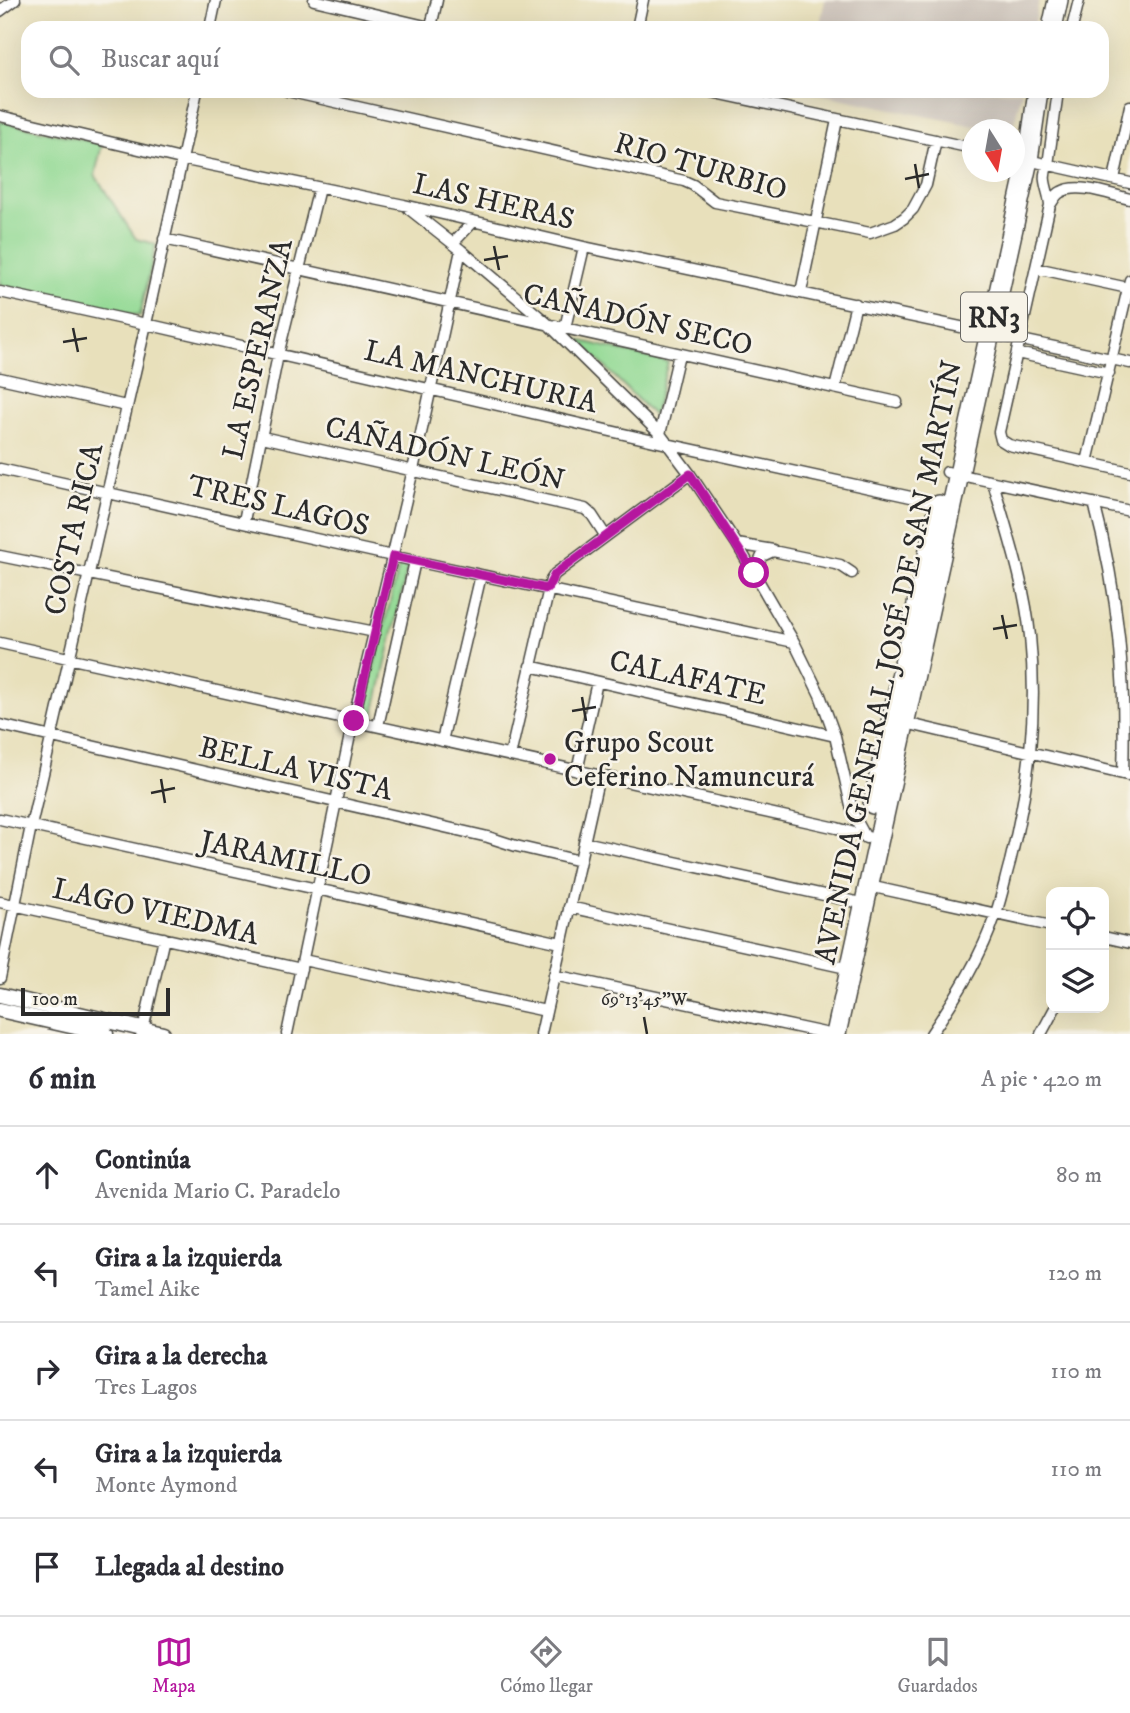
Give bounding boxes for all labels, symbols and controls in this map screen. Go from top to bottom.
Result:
search box [21,21,1109,98]
icon: search [45,41,83,79]
text: Buscar aquí [101,43,219,76]
north arrow [962,119,1025,182]
street label: RIO TURBIO [610,125,791,210]
street label: LAS HERAS [409,166,578,239]
street label: LA ESPERANZA [215,235,302,463]
street label: CAÑADÓN SECO [519,274,757,365]
road number: RN3 [961,292,1027,342]
street label: LA MANCHURIA [360,333,602,422]
street label: AVENIDA GENERAL JOSÉ DE SAN MARTÍN [805,357,972,968]
street label: CAÑADÓN LEÓN [321,407,569,500]
street label: COSTA RICA [37,439,112,619]
street label: TRES LAGOS [184,468,373,545]
route start [738,557,769,588]
street label: CALAFATE [605,642,770,714]
route end [338,705,369,736]
place label: Grupo Scout Ceferino Namuncurá [564,725,814,796]
street label: BELLA VISTA [195,729,397,810]
marker: Grupo Scout Ceferino Namuncurá [542,751,558,767]
street label: JARAMILLO [194,823,375,896]
street label: LAGO VIEDMA [49,871,263,954]
map controls [1046,887,1109,1013]
button: locate [1046,887,1109,950]
button: layers [1046,950,1109,1013]
scale bar [21,985,170,1017]
text: 100 m [32,988,78,1011]
text: 69°13'45"W [601,989,688,1011]
text: 6 min [28,1061,96,1098]
text: A pie · 420 m [981,1065,1102,1094]
text: Continúa [95,1144,190,1177]
icon: ahead [28,1156,66,1194]
text: 80 m [1056,1161,1102,1190]
text: Avenida Mario C. Paradelo [95,1177,340,1206]
text: Gira a la izquierda [95,1242,282,1275]
icon: left [28,1254,66,1292]
text: 120 m [1048,1259,1102,1288]
text: Tamel Aike [95,1275,200,1304]
text: Gira a la derecha [95,1340,267,1373]
icon: right [28,1352,66,1390]
text: 110 m [1051,1357,1102,1386]
text: Tres Lagos [95,1373,197,1402]
text: Gira a la izquierda [95,1438,282,1471]
icon: left [28,1450,66,1488]
text: 110 m [1051,1455,1102,1484]
text: Monte Aymond [95,1471,238,1500]
icon: arrive [28,1548,66,1586]
text: Llegada al destino [95,1551,284,1584]
tab: Mapa [152,1633,195,1698]
tab: Cómo llegar [500,1633,593,1698]
tab: Guardados [898,1633,978,1698]

